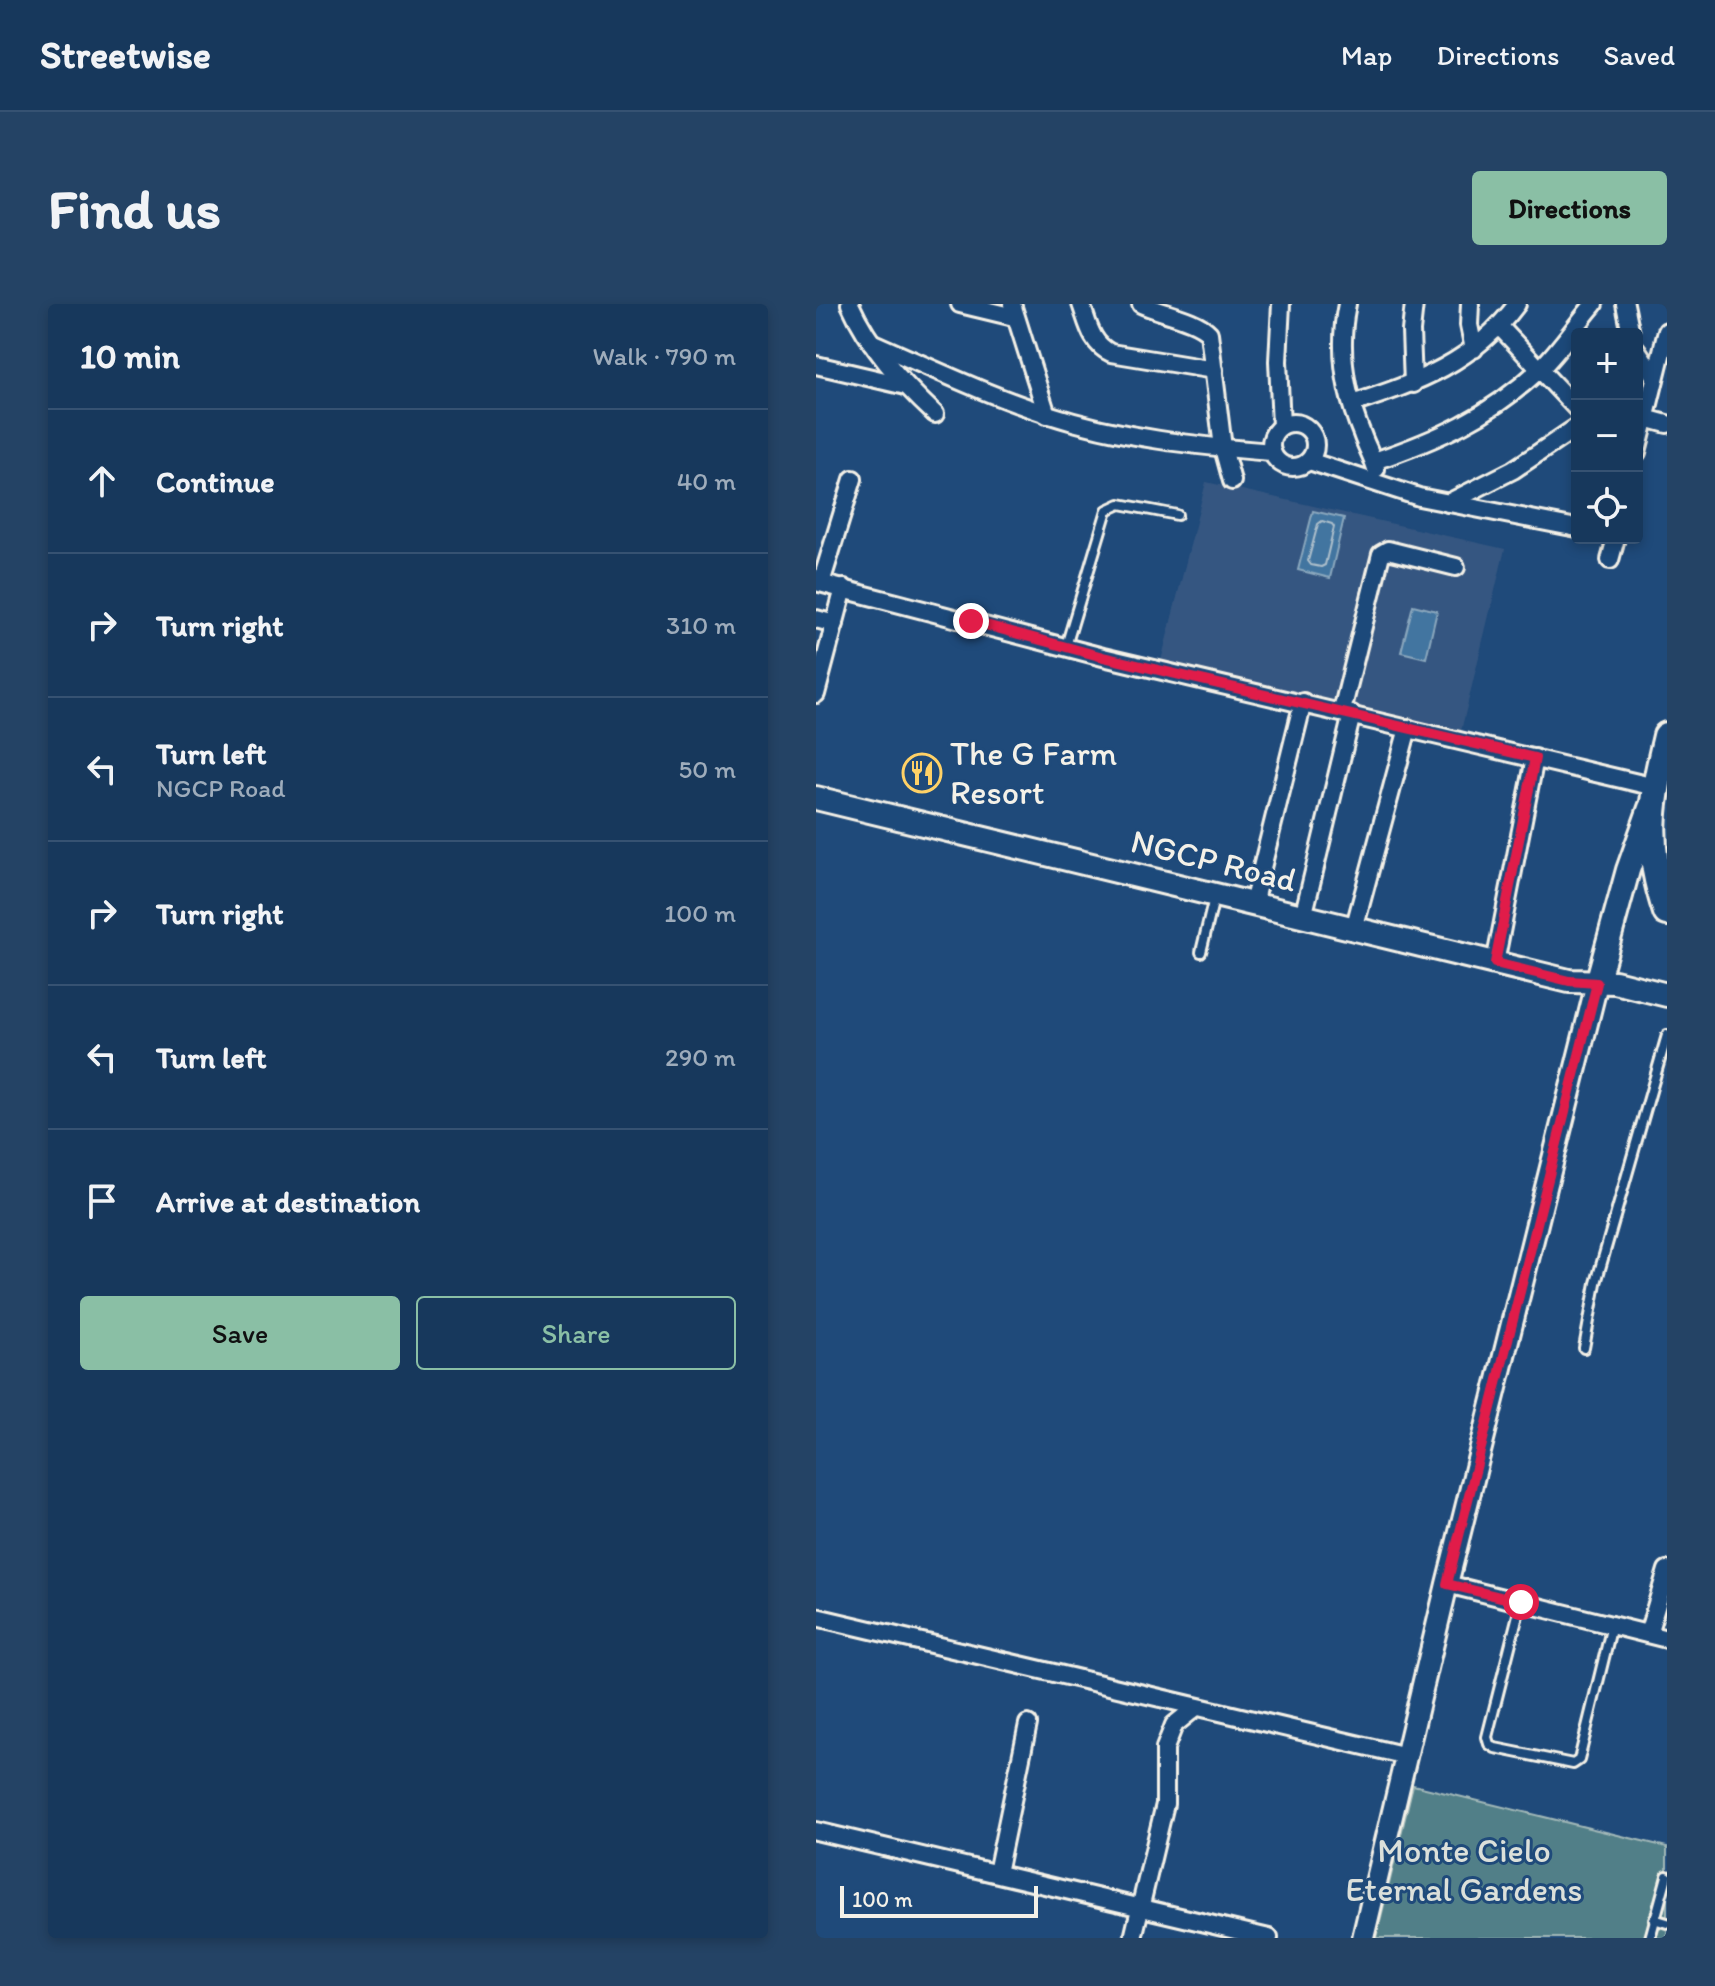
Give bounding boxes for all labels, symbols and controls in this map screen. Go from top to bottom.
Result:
text: Streetwise [40,32,211,78]
text: Map [1341,38,1392,72]
text: Directions [1436,38,1560,72]
text: Saved [1604,38,1675,72]
button: Directions [1472,171,1667,245]
text: Find us [48,175,221,242]
map controls [1571,328,1643,544]
button: + [1571,328,1643,400]
text: 10 min [80,336,180,377]
text: Walk · 790 m [592,340,736,372]
button: − [1571,400,1643,472]
icon: ahead [80,459,124,503]
text: Continue [156,463,275,500]
text: 40 m [677,465,736,497]
button: locate [1571,472,1643,544]
icon: right [80,603,124,647]
route end [953,603,989,639]
text: Turn right [156,607,284,644]
text: 310 m [666,609,736,641]
place label: The G Farm Resort [950,733,1117,813]
text: Turn left [156,735,267,772]
icon: left [80,747,124,791]
restaurant icon: The G Farm Resort [901,752,943,794]
text: 50 m [679,753,736,785]
text: NGCP Road [156,772,285,804]
street label: NGCP Road [1127,820,1301,901]
icon: right [80,891,124,935]
text: Turn right [156,895,284,932]
text: 100 m [664,897,736,929]
icon: left [80,1035,124,1079]
text: Turn left [156,1039,267,1076]
text: 290 m [665,1041,736,1073]
icon: arrive [80,1179,124,1223]
text: Arrive at destination [156,1183,420,1220]
button: Save [80,1296,400,1370]
button: Share [416,1296,736,1370]
route start [1503,1584,1539,1620]
park label: Monte Cielo Eternal Gardens [1346,1830,1582,1910]
scale bar [840,1882,1038,1918]
text: 100 m [852,1886,913,1913]

